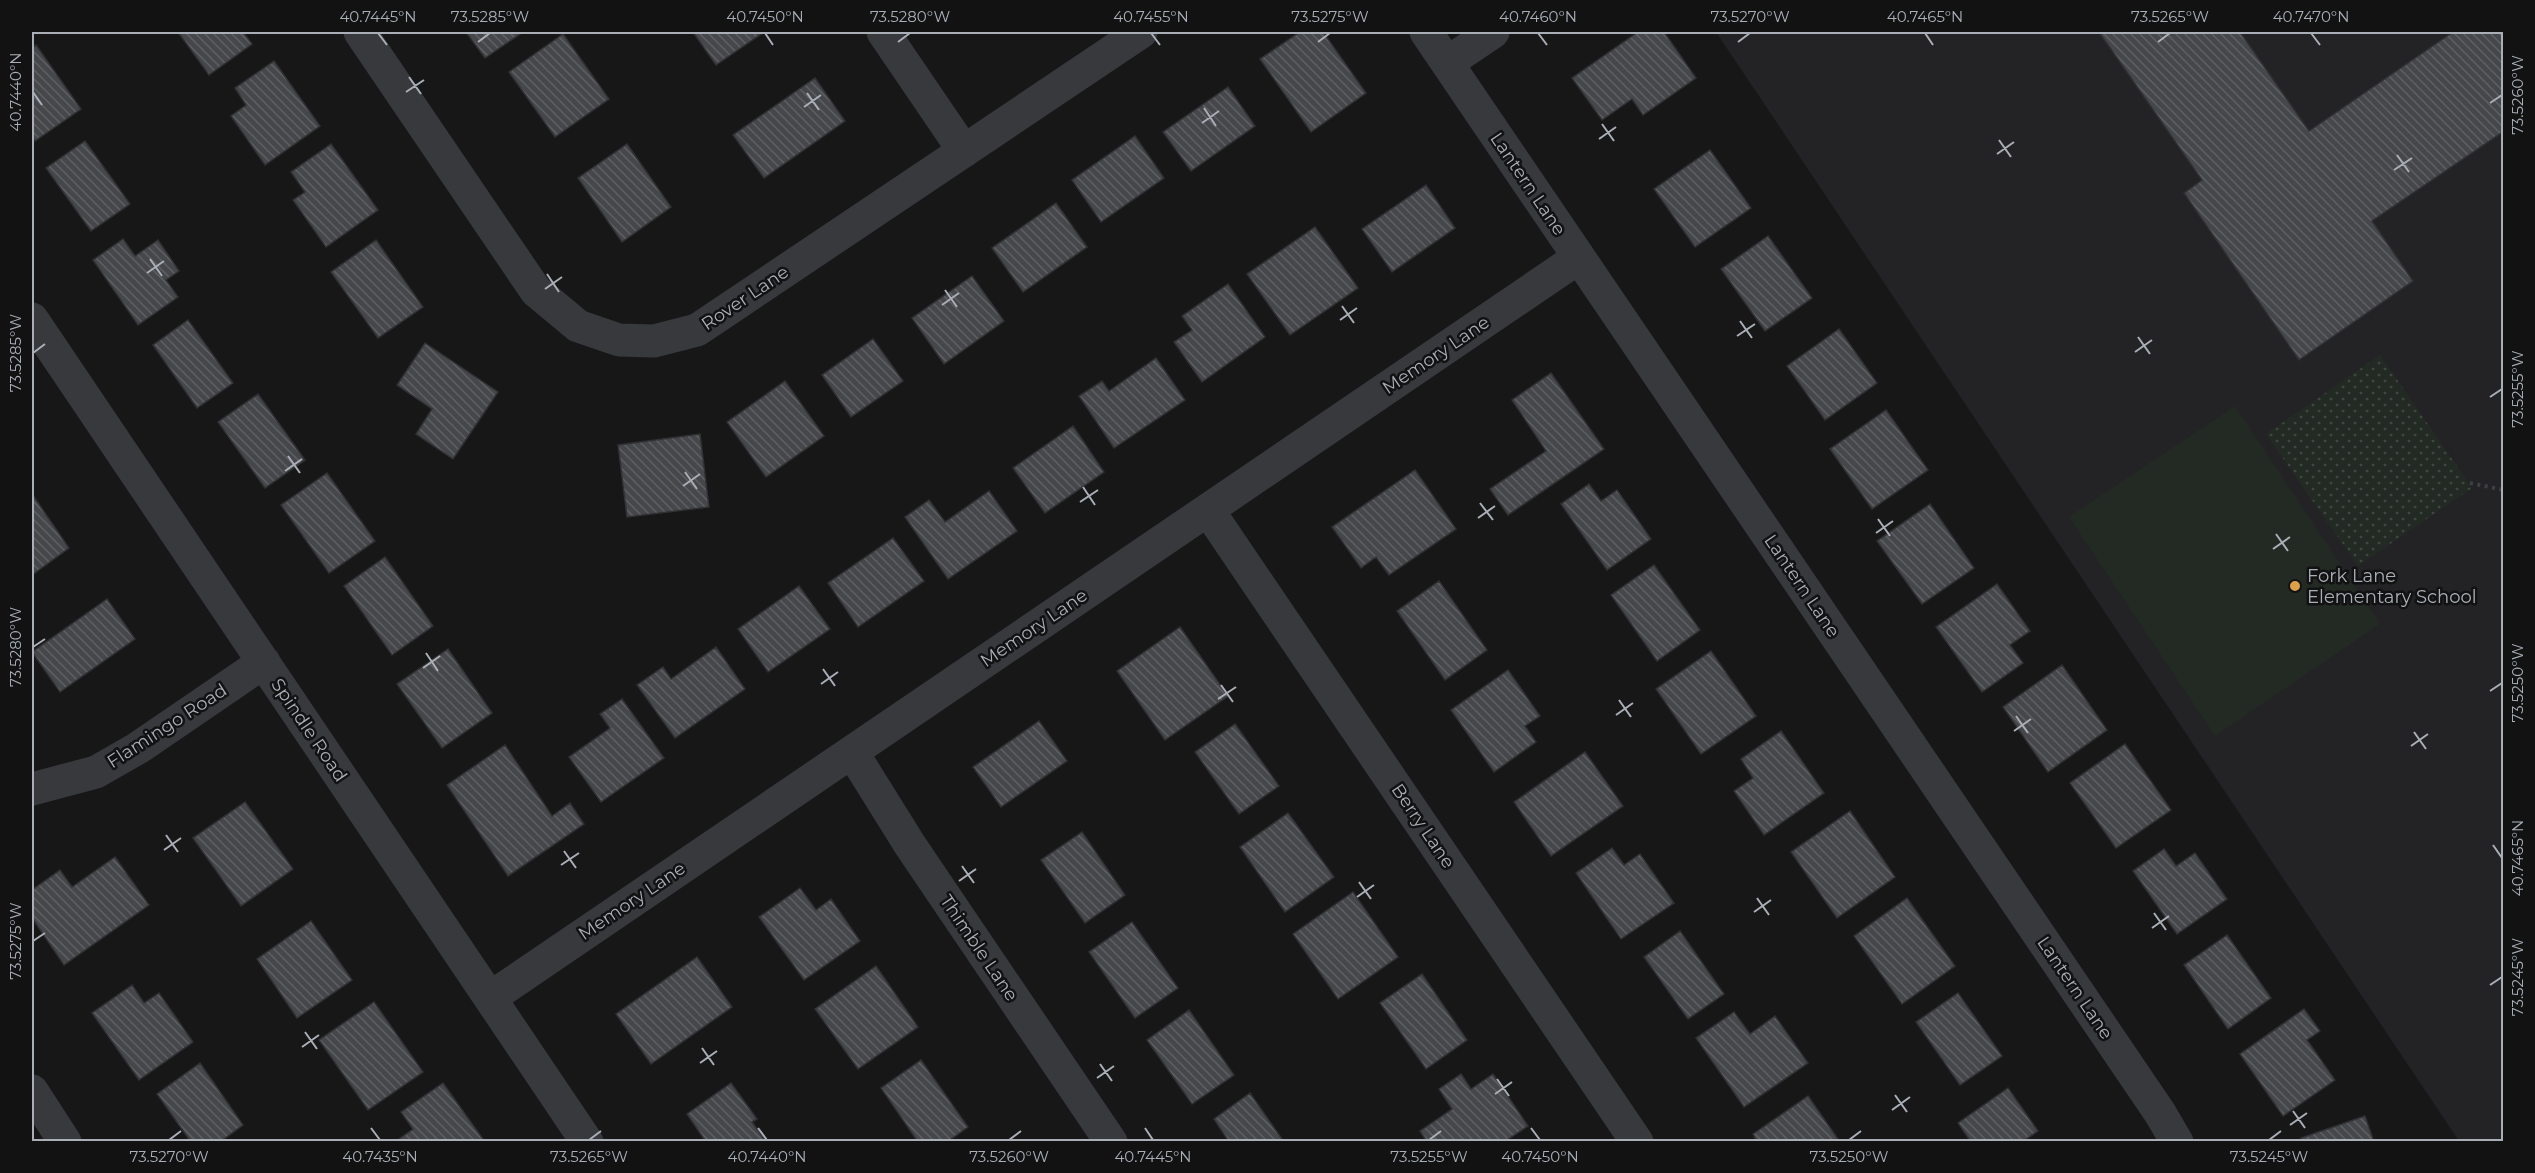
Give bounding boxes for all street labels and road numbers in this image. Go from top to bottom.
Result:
street label: Lantern Lane [1485,128,1571,240]
street label: Rover Lane [697,261,793,335]
street label: Memory Lane [1378,311,1494,399]
street label: Lantern Lane [1759,530,1845,642]
street label: Memory Lane [976,584,1092,672]
street label: Spindle Road [266,674,352,786]
street label: Flamingo Road [103,679,231,773]
street label: Berry Lane [1387,779,1459,873]
street label: Memory Lane [574,857,690,945]
street label: Thimble Lane [935,891,1023,1005]
street label: Lantern Lane [2032,932,2118,1044]

